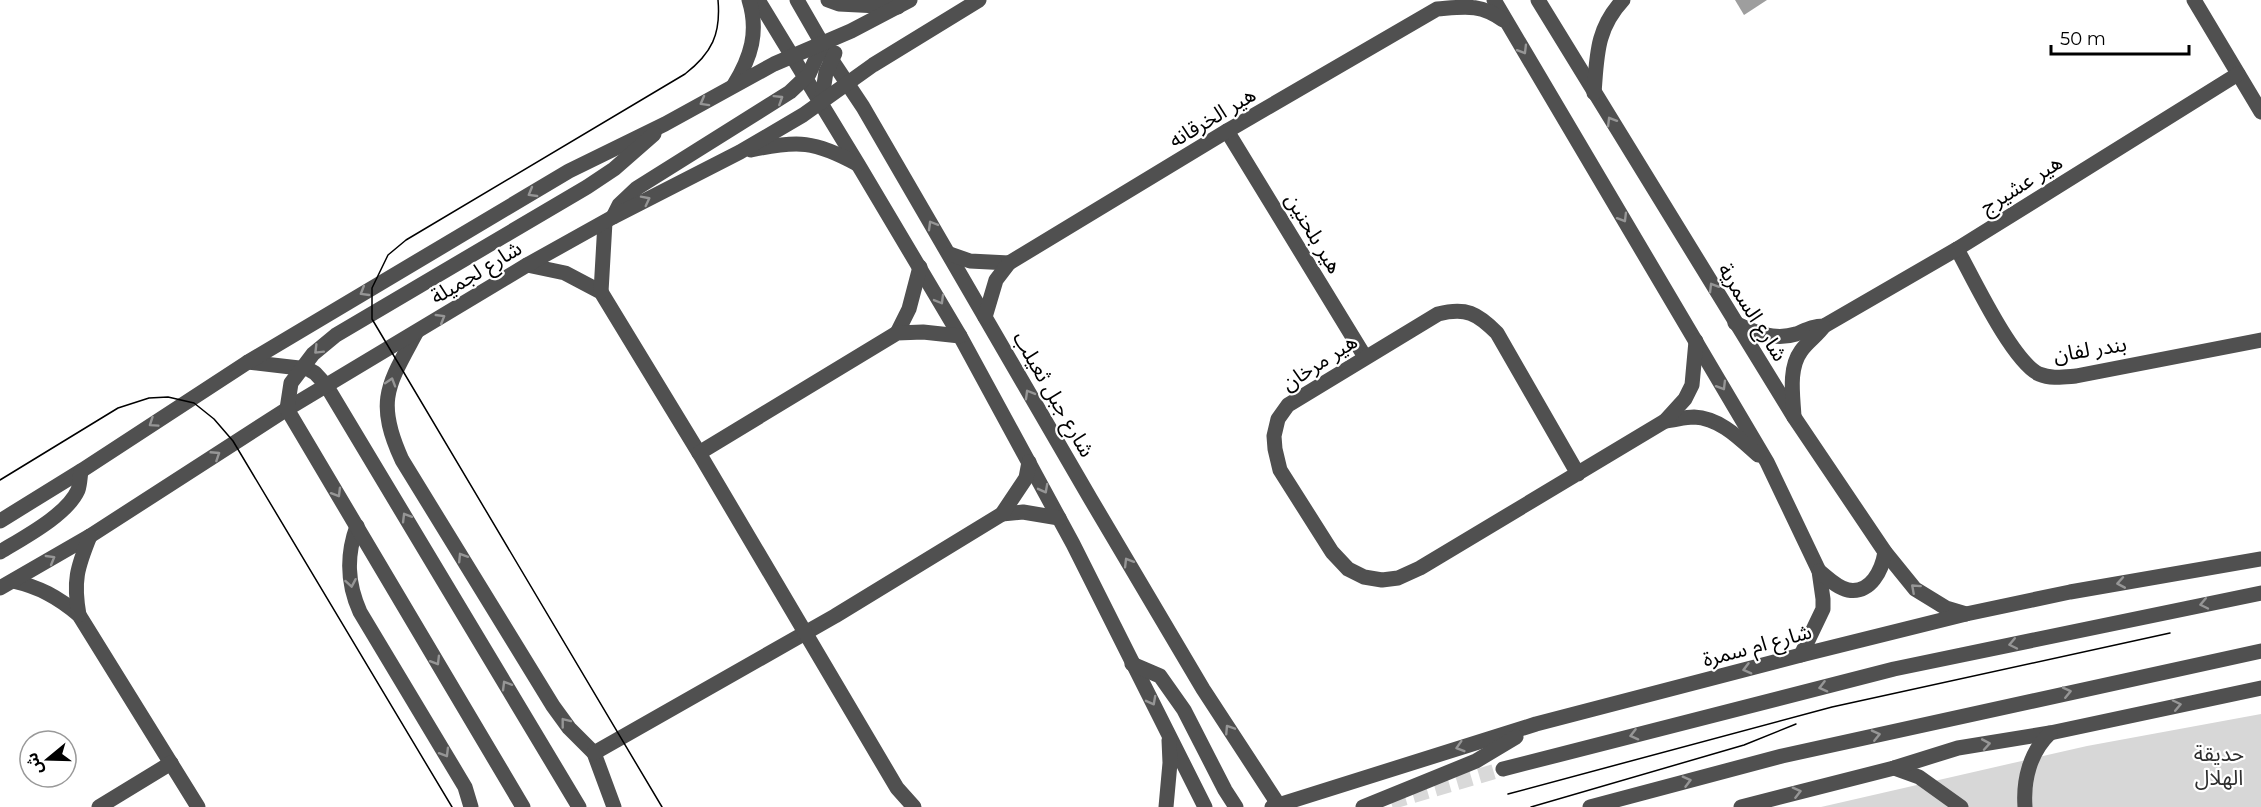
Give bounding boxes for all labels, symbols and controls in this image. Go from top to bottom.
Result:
scale bar [2051,18,2189,56]
text: 50 m [2060,28,2106,50]
one-way arrow [1516,44,1528,54]
street label: هير الخرقانه [1164,81,1260,153]
one-way arrow [773,94,783,106]
one-way arrow [700,95,711,106]
one-way arrow [1607,117,1618,127]
street label: هير عشيرج [1975,149,2068,221]
one-way arrow [528,186,538,197]
street label: هير بلحنين [1280,188,1348,278]
one-way arrow [640,195,651,207]
one-way arrow [1615,212,1627,222]
one-way arrow [928,221,940,231]
street label: شارع لجميلة [426,235,528,311]
street label: شارع السمرية [1710,258,1793,367]
one-way arrow [1708,283,1720,293]
one-way arrow [360,285,370,297]
one-way arrow [932,294,944,304]
one-way arrow [435,313,445,325]
street label: شارع جبل ثعيلب [1005,327,1100,463]
street label: هير مرخان [1277,328,1361,396]
street label: بندر لفان [2052,331,2128,367]
one-way arrow [314,342,325,353]
one-way arrow [384,377,396,388]
one-way arrow [1715,380,1726,390]
one-way arrow [1025,390,1037,400]
one-way arrow [149,416,159,428]
one-way arrow [209,451,220,462]
one-way arrow [1037,483,1048,494]
one-way arrow [330,487,341,497]
one-way arrow [401,513,413,523]
one-way arrow [457,553,469,563]
one-way arrow [45,555,55,566]
one-way arrow [1124,558,1135,568]
one-way arrow [2116,577,2125,589]
one-way arrow [344,578,357,588]
one-way arrow [1911,584,1922,595]
one-way arrow [2199,597,2209,610]
street label: شارع ام سمرة [1700,618,1815,675]
one-way arrow [2008,637,2018,650]
one-way arrow [429,655,441,665]
one-way arrow [1742,662,1752,674]
one-way arrow [1818,680,1828,692]
one-way arrow [501,681,513,691]
one-way arrow [2061,687,2071,700]
one-way arrow [1144,694,1156,705]
one-way arrow [2172,699,2182,712]
one-way arrow [561,718,572,729]
one-way arrow [1226,724,1237,735]
one-way arrow [1629,728,1639,741]
north arrow [18,729,78,789]
one-way arrow [1871,729,1881,742]
one-way arrow [1981,738,1990,750]
one-way arrow [1455,740,1466,753]
park label: حديقة الهلال [2194,741,2244,790]
one-way arrow [437,747,449,757]
text: ش [22,750,47,777]
one-way arrow [1682,775,1692,788]
one-way arrow [1792,787,1802,800]

